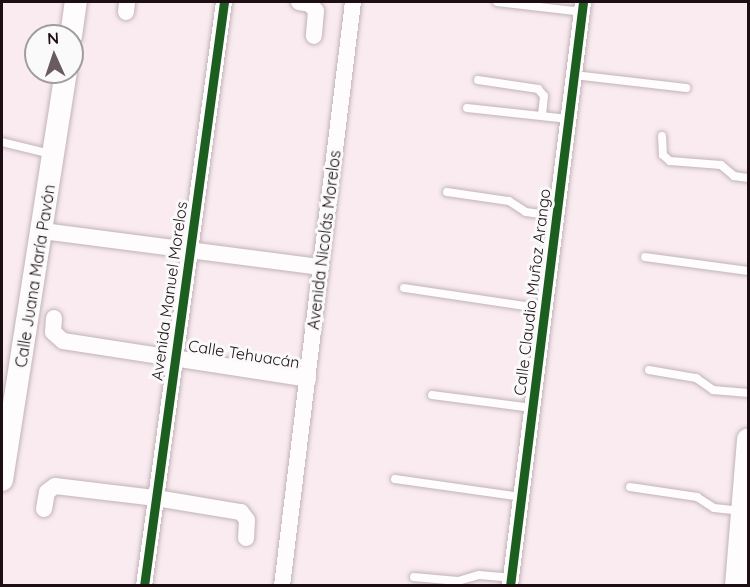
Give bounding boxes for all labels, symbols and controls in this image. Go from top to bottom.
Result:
north arrow [24,24,84,84]
text: N [47,28,60,48]
street label: Avenida Nicolás Morelos [303,149,345,331]
street label: Calle Juana María Pavón [11,183,59,369]
street label: Calle Claudio Muñoz Arango [510,187,554,397]
street label: Avenida Manuel Morelos [147,200,191,382]
street label: Calle Tehuacán [187,336,301,372]

